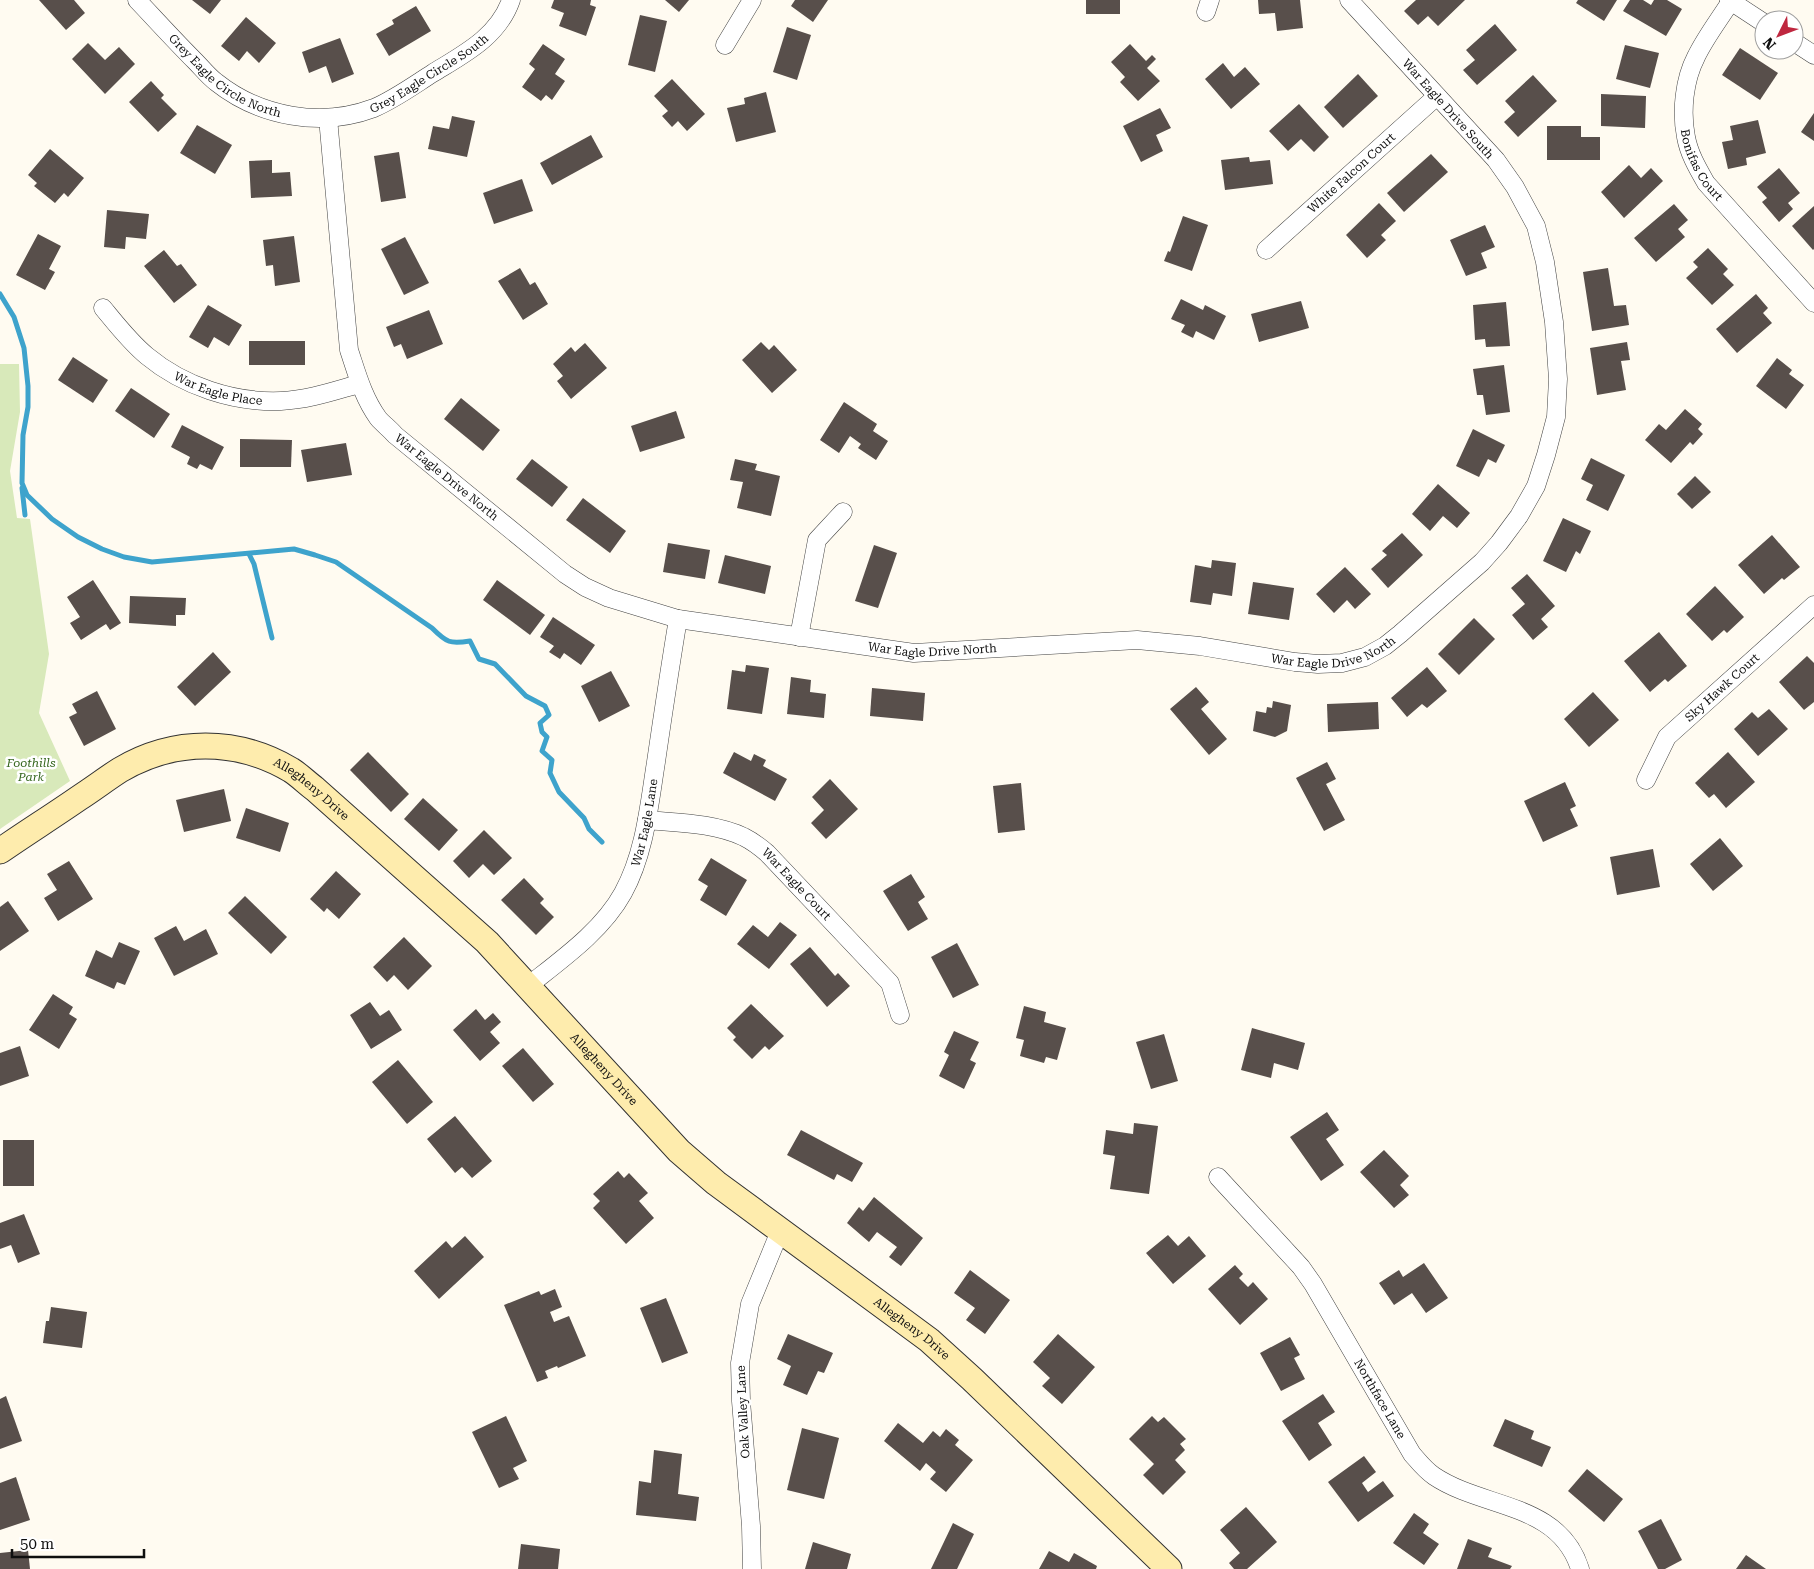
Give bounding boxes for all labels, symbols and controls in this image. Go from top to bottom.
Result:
north arrow [1754,10,1804,60]
street label: Grey Eagle Circle North [166,31,283,120]
street label: Grey Eagle Circle South [368,31,491,116]
text: N [1760,34,1779,53]
street label: War Eagle Drive South [1399,56,1497,162]
street label: Bonifas Court [1678,128,1726,204]
street label: White Falcon Court [1305,130,1398,216]
street label: War Eagle Place [172,369,263,408]
street label: War Eagle Drive North [392,431,501,524]
street label: War Eagle Drive North [1270,633,1398,671]
street label: War Eagle Drive North [867,639,998,660]
street label: Sky Hawk Court [1682,650,1763,724]
street label: Allegheny Drive [271,755,352,823]
park label: Foothills Park [5,756,56,784]
street label: War Eagle Lane [628,777,660,868]
street label: War Eagle Court [759,845,834,923]
street label: Allegheny Drive [567,1030,641,1108]
street label: Allegheny Drive [871,1295,953,1363]
street label: Northface Lane [1351,1356,1409,1441]
street label: Oak Valley Lane [734,1365,752,1459]
scale bar [12,1526,145,1558]
text: 50 m [20,1535,55,1553]

